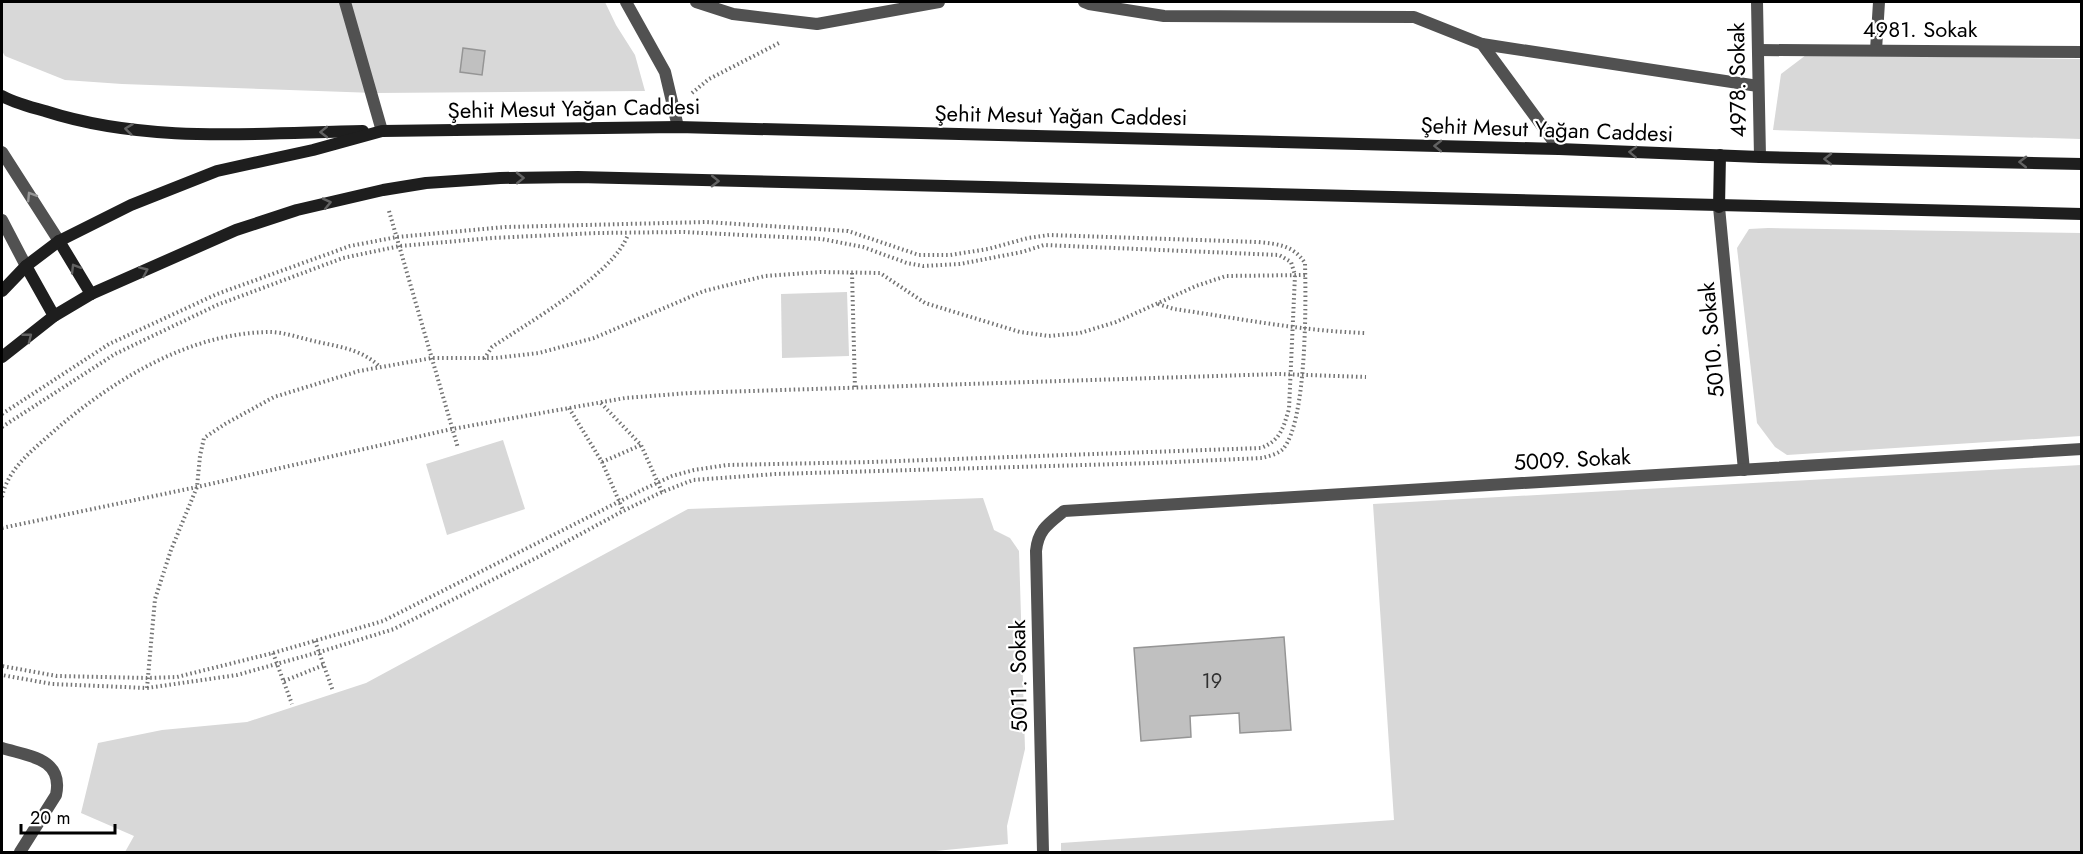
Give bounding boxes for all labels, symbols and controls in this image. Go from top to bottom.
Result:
street label: 4981. Sokak [1863,13,1978,45]
street label: 4978. Sokak [1720,22,1754,138]
street label: Şehit Mesut Yağan Caddesi [447,90,701,126]
street label: Şehit Mesut Yağan Caddesi [934,97,1188,133]
street label: Şehit Mesut Yağan Caddesi [1420,109,1674,149]
one-way arrow [125,123,134,136]
one-way arrow [319,126,328,138]
one-way arrow [1434,140,1443,152]
one-way arrow [1629,145,1638,158]
one-way arrow [1824,152,1833,165]
one-way arrow [2019,156,2028,169]
one-way arrow [515,172,524,184]
one-way arrow [710,174,719,187]
one-way arrow [26,192,38,202]
one-way arrow [322,198,332,211]
one-way arrow [71,264,82,274]
one-way arrow [138,266,149,278]
street label: 5010. Sokak [1690,281,1732,399]
one-way arrow [21,333,32,344]
street label: 5009. Sokak [1513,440,1632,478]
street label: 5011. Sokak [1001,619,1035,733]
house number: 19 [1202,667,1222,696]
scale bar [21,797,116,835]
text: 20 m [30,805,70,831]

